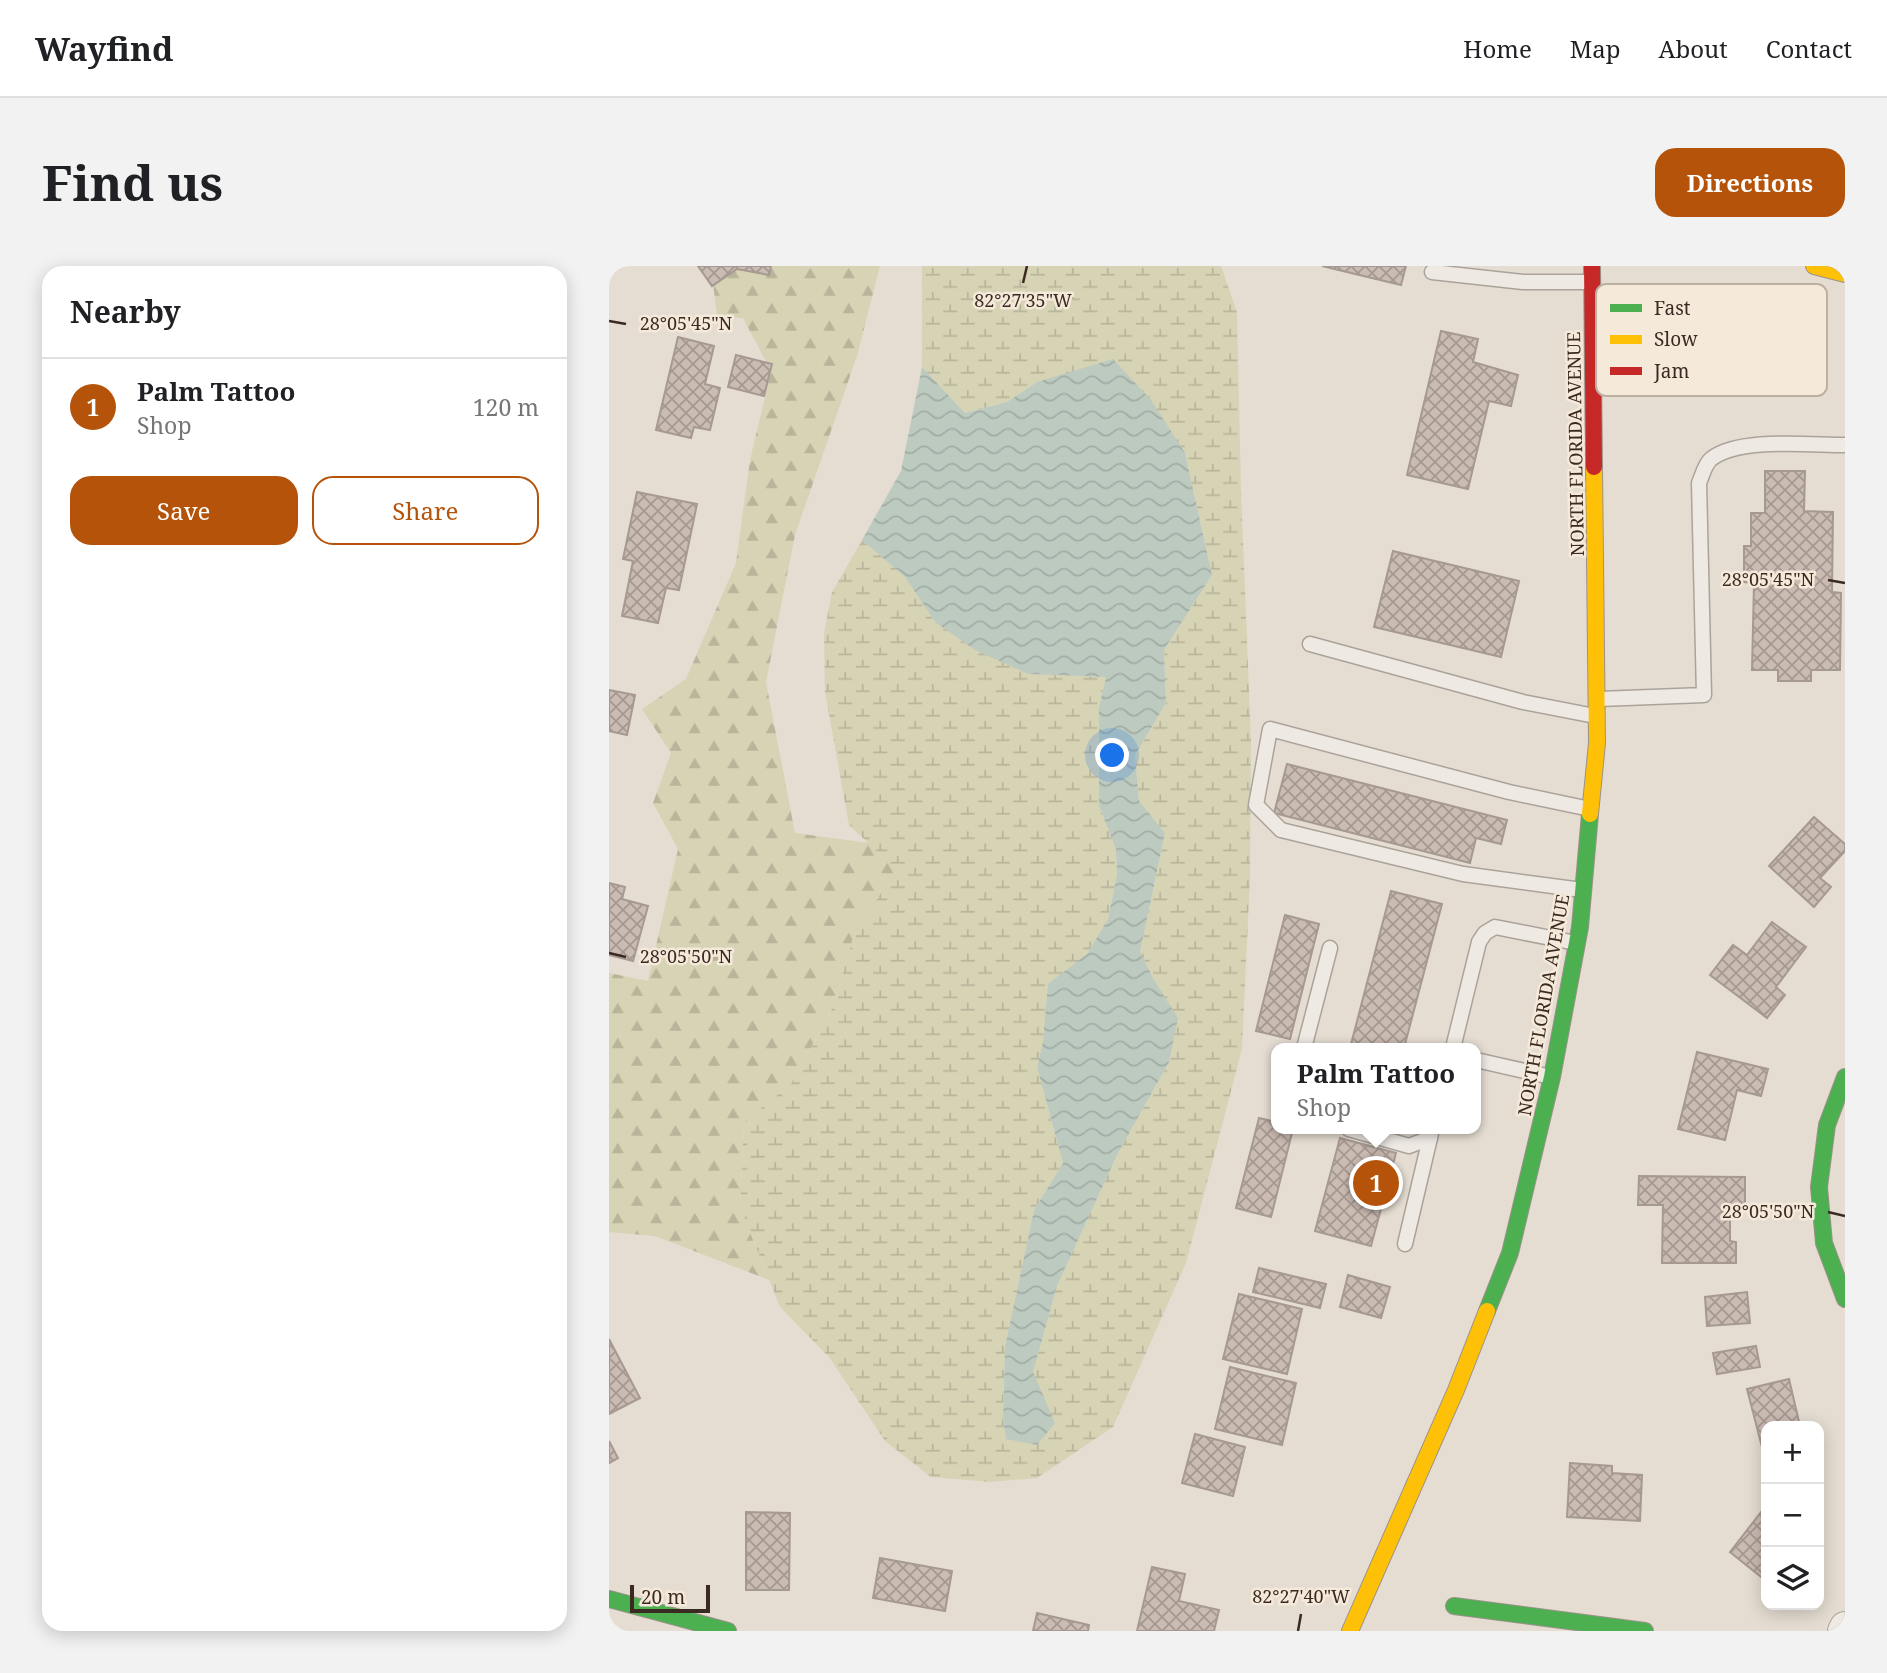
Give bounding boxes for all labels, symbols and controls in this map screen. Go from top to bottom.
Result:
text: Wayfind [35,26,174,71]
text: Home [1463,32,1532,65]
text: Map [1570,32,1621,65]
text: About [1659,32,1728,65]
text: Contact [1766,32,1852,65]
button: Directions [1655,148,1845,217]
text: Find us [42,149,223,215]
legend [1596,284,1827,396]
text: 82°27'35"W [974,288,1072,312]
text: Nearby [70,291,181,332]
text: Fast [1654,295,1691,321]
text: 28°05'45"N [640,311,733,335]
text: Slow [1654,326,1698,352]
street label: NORTH FLORIDA AVENUE [1561,331,1589,557]
text: Jam [1653,358,1689,384]
text: Palm Tattoo [137,373,296,409]
text: 1 [87,391,100,423]
text: 120 m [473,391,539,423]
text: Shop [137,409,192,441]
button: Save [70,476,298,545]
button: Share [312,476,539,545]
text: 28°05'45"N [1722,567,1815,591]
your location [1095,738,1129,772]
street label: NORTH FLORIDA AVENUE [1512,892,1574,1118]
text: 28°05'50"N [640,944,733,968]
popup [1271,1043,1481,1134]
text: Palm Tattoo [1297,1055,1455,1091]
text: Shop [1297,1091,1351,1123]
pin: 1 [1353,1157,1399,1209]
text: 28°05'50"N [1722,1199,1815,1223]
map controls [1761,1421,1824,1610]
button: + [1761,1421,1824,1484]
button: − [1761,1484,1824,1547]
button: layers [1761,1547,1824,1610]
scale bar [630,1582,711,1614]
text: 20 m [641,1584,685,1610]
text: 82°27'40"W [1252,1584,1350,1608]

